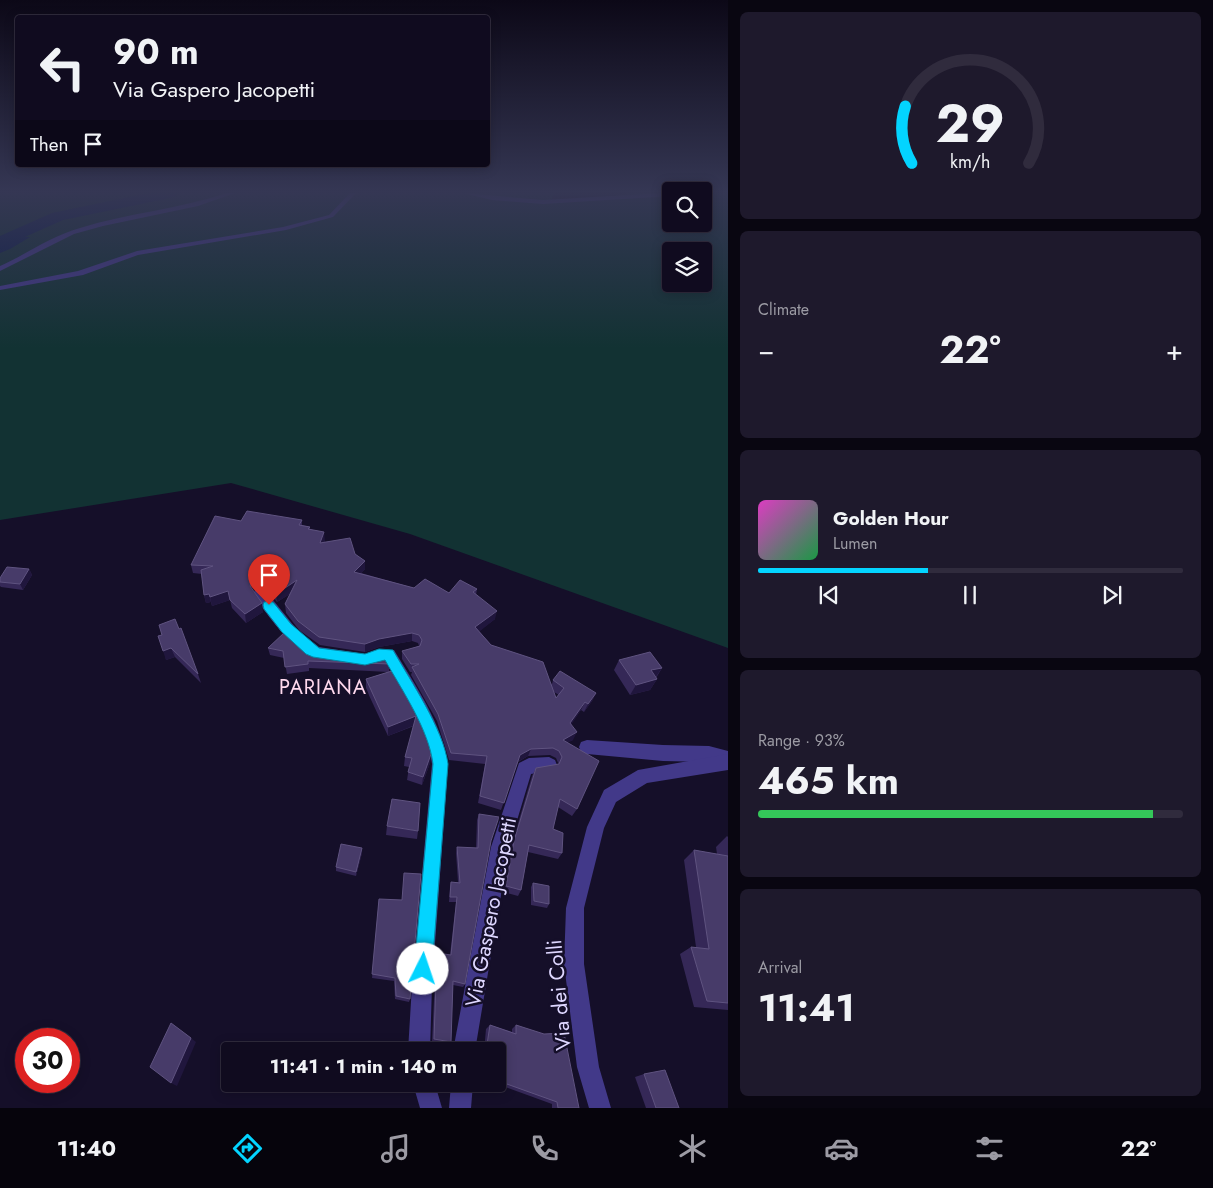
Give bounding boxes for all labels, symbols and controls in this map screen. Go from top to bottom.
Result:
text: 90 m [113,27,199,77]
icon: left [30,35,95,100]
text: Via Gaspero Jacopetti [113,73,315,105]
text: 29 [936,86,1005,162]
icon: arrive [79,130,107,158]
text: Then [30,131,69,158]
text: km/h [950,149,991,175]
map controls [662,182,712,292]
button: search [662,182,712,232]
button: layers [662,242,712,292]
text: Climate [758,298,809,321]
text: 22° [940,322,1001,377]
text: − [758,330,775,371]
text: + [1166,330,1183,371]
text: Golden Hour [833,505,949,532]
text: Lumen [833,532,877,555]
pin [248,554,290,605]
icon: arrive [255,561,283,589]
icon: previous [815,581,843,609]
icon: pause [956,581,984,609]
icon: next [1098,581,1126,609]
district label: PARIANA [279,673,367,702]
text: Range · 93% [758,729,845,752]
text: 465 km [758,753,899,808]
street label: Via Gaspero Jacopetti [458,814,524,1010]
street label: Via dei Colli [539,938,579,1052]
position arrow [396,942,448,994]
text: Arrival [758,956,802,979]
text: 11:41 [758,980,855,1035]
speed limit sign: 30 [15,1028,80,1093]
text: 11:41 · 1 min · 140 m [270,1053,457,1080]
icon: directions [230,1131,265,1166]
icon: music [378,1131,413,1166]
icon: phone [527,1131,562,1166]
icon: climate [675,1131,710,1166]
icon: car [824,1131,859,1166]
icon: filters [972,1131,1007,1166]
text: 11:40 [57,1132,116,1164]
text: 22° [1121,1132,1156,1164]

